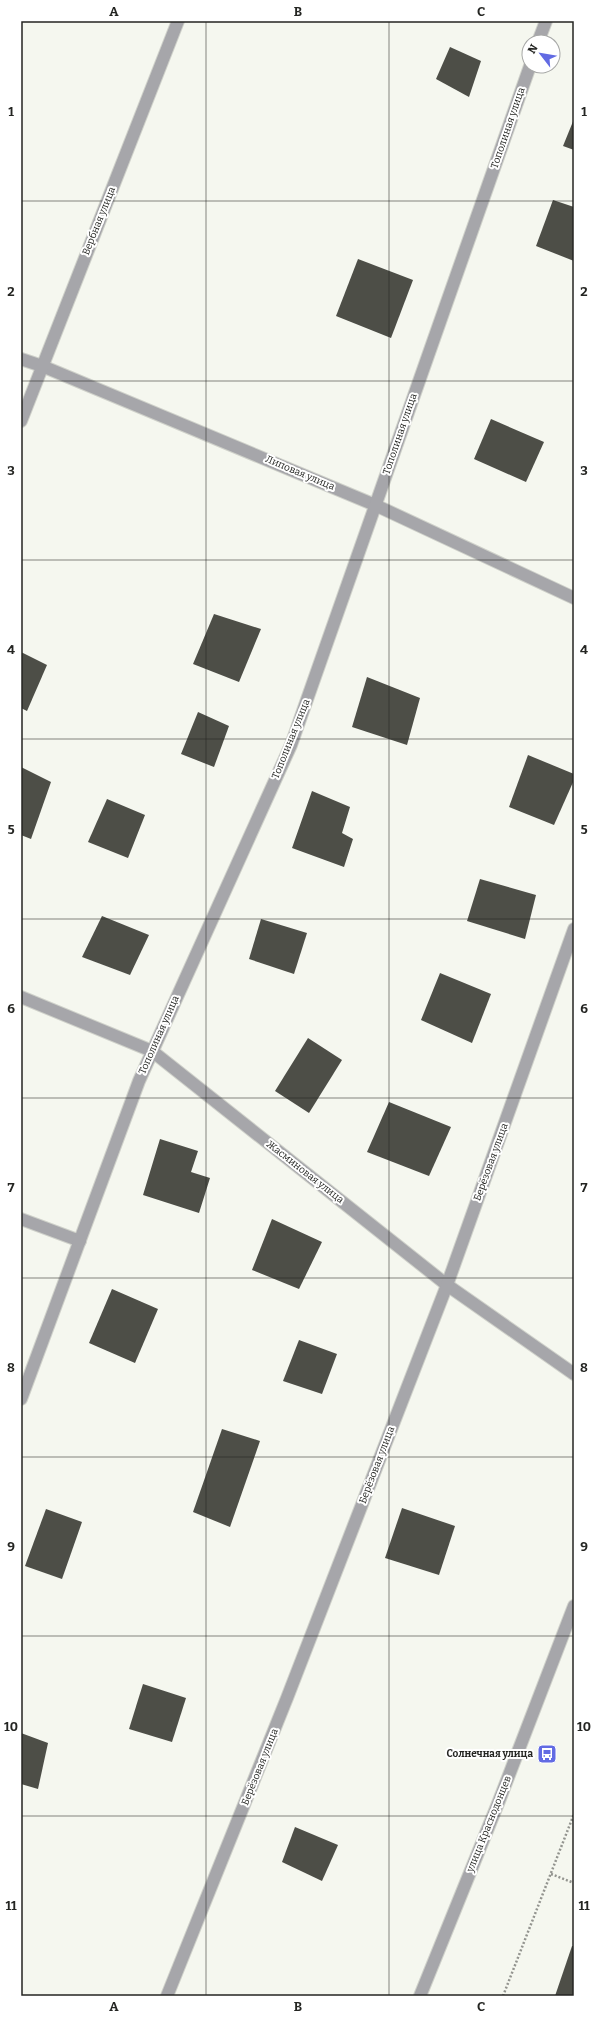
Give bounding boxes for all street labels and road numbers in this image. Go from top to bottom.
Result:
street label: Тополиная улица [489,85,528,170]
street label: Вербная улица [79,184,118,257]
street label: Тополиная улица [381,391,420,476]
street label: Липовая улица [264,453,337,493]
street label: Тополиная улица [270,697,313,781]
street label: Тополиная улица [136,993,182,1076]
street label: Берёзовая улица [471,1121,511,1202]
street label: Жасминовая улица [264,1138,346,1206]
street label: Берёзовая улица [357,1424,397,1505]
street label: Берёзовая улица [239,1726,281,1807]
street label: улица Краснодонцев [464,1774,514,1875]

